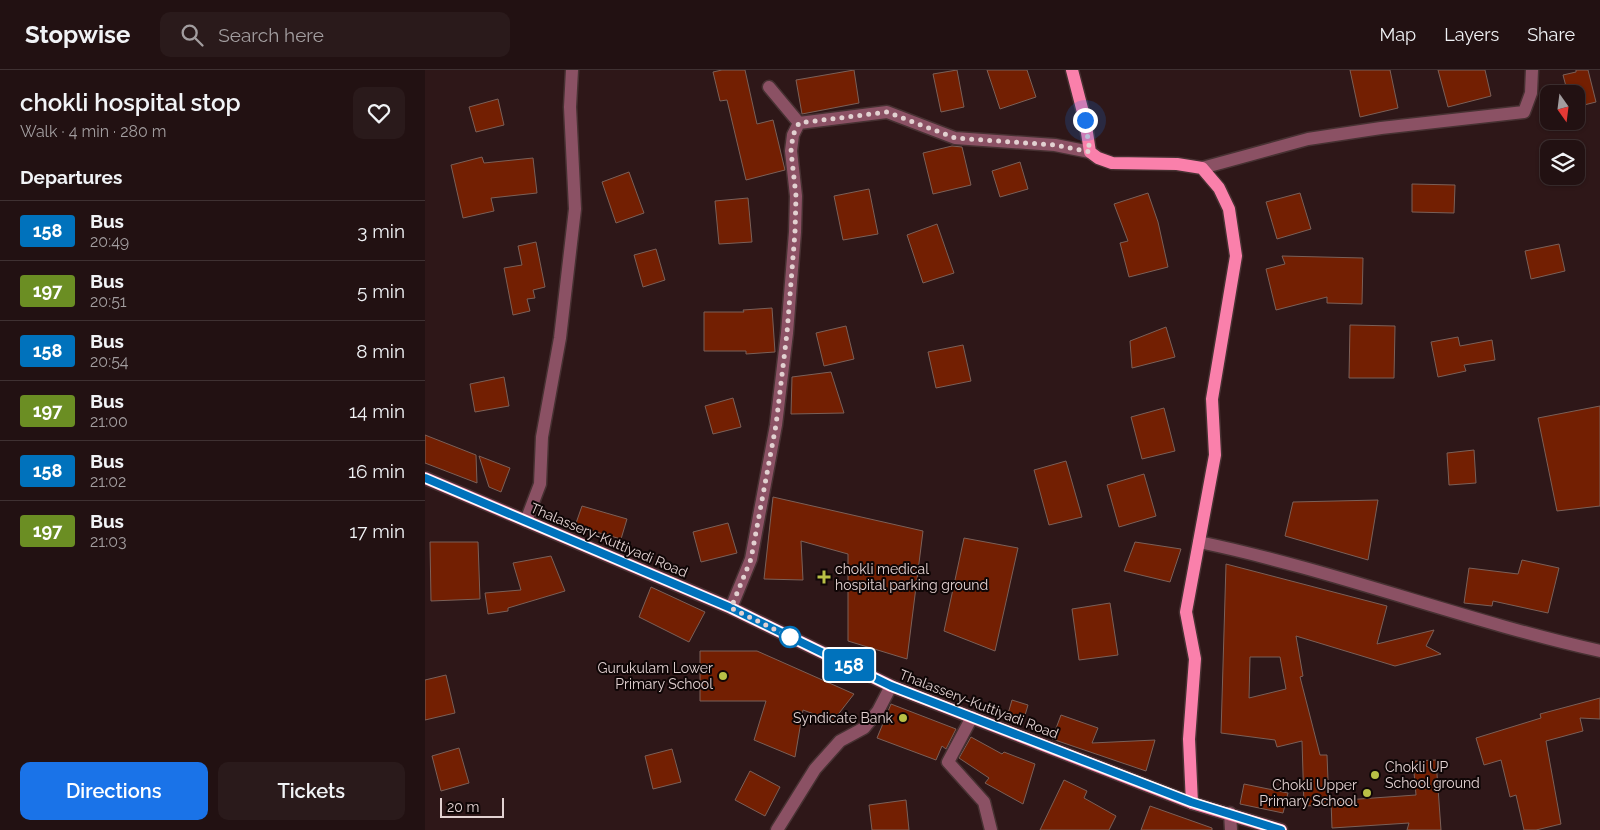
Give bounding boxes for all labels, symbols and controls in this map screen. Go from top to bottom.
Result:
search box [160,12,510,57]
text: Stopwise [25,20,130,49]
icon: search [178,21,206,49]
text: Search here [218,24,324,46]
text: Map [1380,24,1416,45]
text: Layers [1444,24,1499,45]
text: Share [1527,24,1575,45]
north arrow [1540,85,1585,130]
map controls [1540,85,1585,185]
button: heart [353,87,405,139]
text: chokli hospital stop [20,88,240,117]
your location [1073,108,1098,133]
text: Walk · 4 min · 280 m [20,122,167,141]
button: layers [1540,140,1585,185]
text: Departures [20,166,122,188]
text: Bus [90,210,124,232]
text: 158 [33,220,62,241]
text: 3 min [357,220,405,242]
text: 20:49 [90,232,129,251]
text: Bus [90,270,124,292]
text: 197 [33,280,62,301]
text: 5 min [357,280,405,302]
text: 20:51 [90,292,127,311]
text: Bus [90,330,124,352]
text: 158 [33,340,62,361]
text: 8 min [356,340,405,362]
text: 20:54 [90,352,129,371]
text: Bus [90,390,124,412]
text: 197 [33,400,62,421]
text: 14 min [349,400,405,422]
text: 21:00 [90,412,128,431]
text: Bus [90,450,124,472]
text: 158 [33,460,62,481]
text: 16 min [348,460,405,482]
text: 21:02 [90,472,126,491]
street label: Thalassery-Kuttiyadi Road [528,500,690,580]
text: Bus [90,510,124,532]
text: 197 [33,520,62,541]
text: 17 min [349,520,405,542]
text: 21:03 [90,532,127,551]
place label: chokli medical hospital parking ground [835,561,988,593]
marker: chokli medical hospital parking ground [817,570,831,584]
unlabelled marker [779,626,801,648]
line badge: 158 [820,649,878,681]
text: 158 [834,654,864,675]
place label: Gurukulam Lower Primary School [597,660,713,692]
street label: Thalassery-Kuttiyadi Road [897,666,1061,742]
marker: Gurukulam Lower Primary School [717,670,729,682]
place label: Syndicate Bank [793,710,894,726]
marker: Syndicate Bank [897,712,909,724]
place label: Chokli UP School ground [1385,759,1480,791]
button: Directions [20,762,208,820]
button: Tickets [218,762,405,820]
marker: Chokli UP School ground [1369,769,1381,781]
place label: Chokli Upper Primary School [1259,777,1357,809]
marker: Chokli Upper Primary School [1361,787,1373,799]
scale bar [440,795,504,818]
text: 20 m [447,799,479,815]

